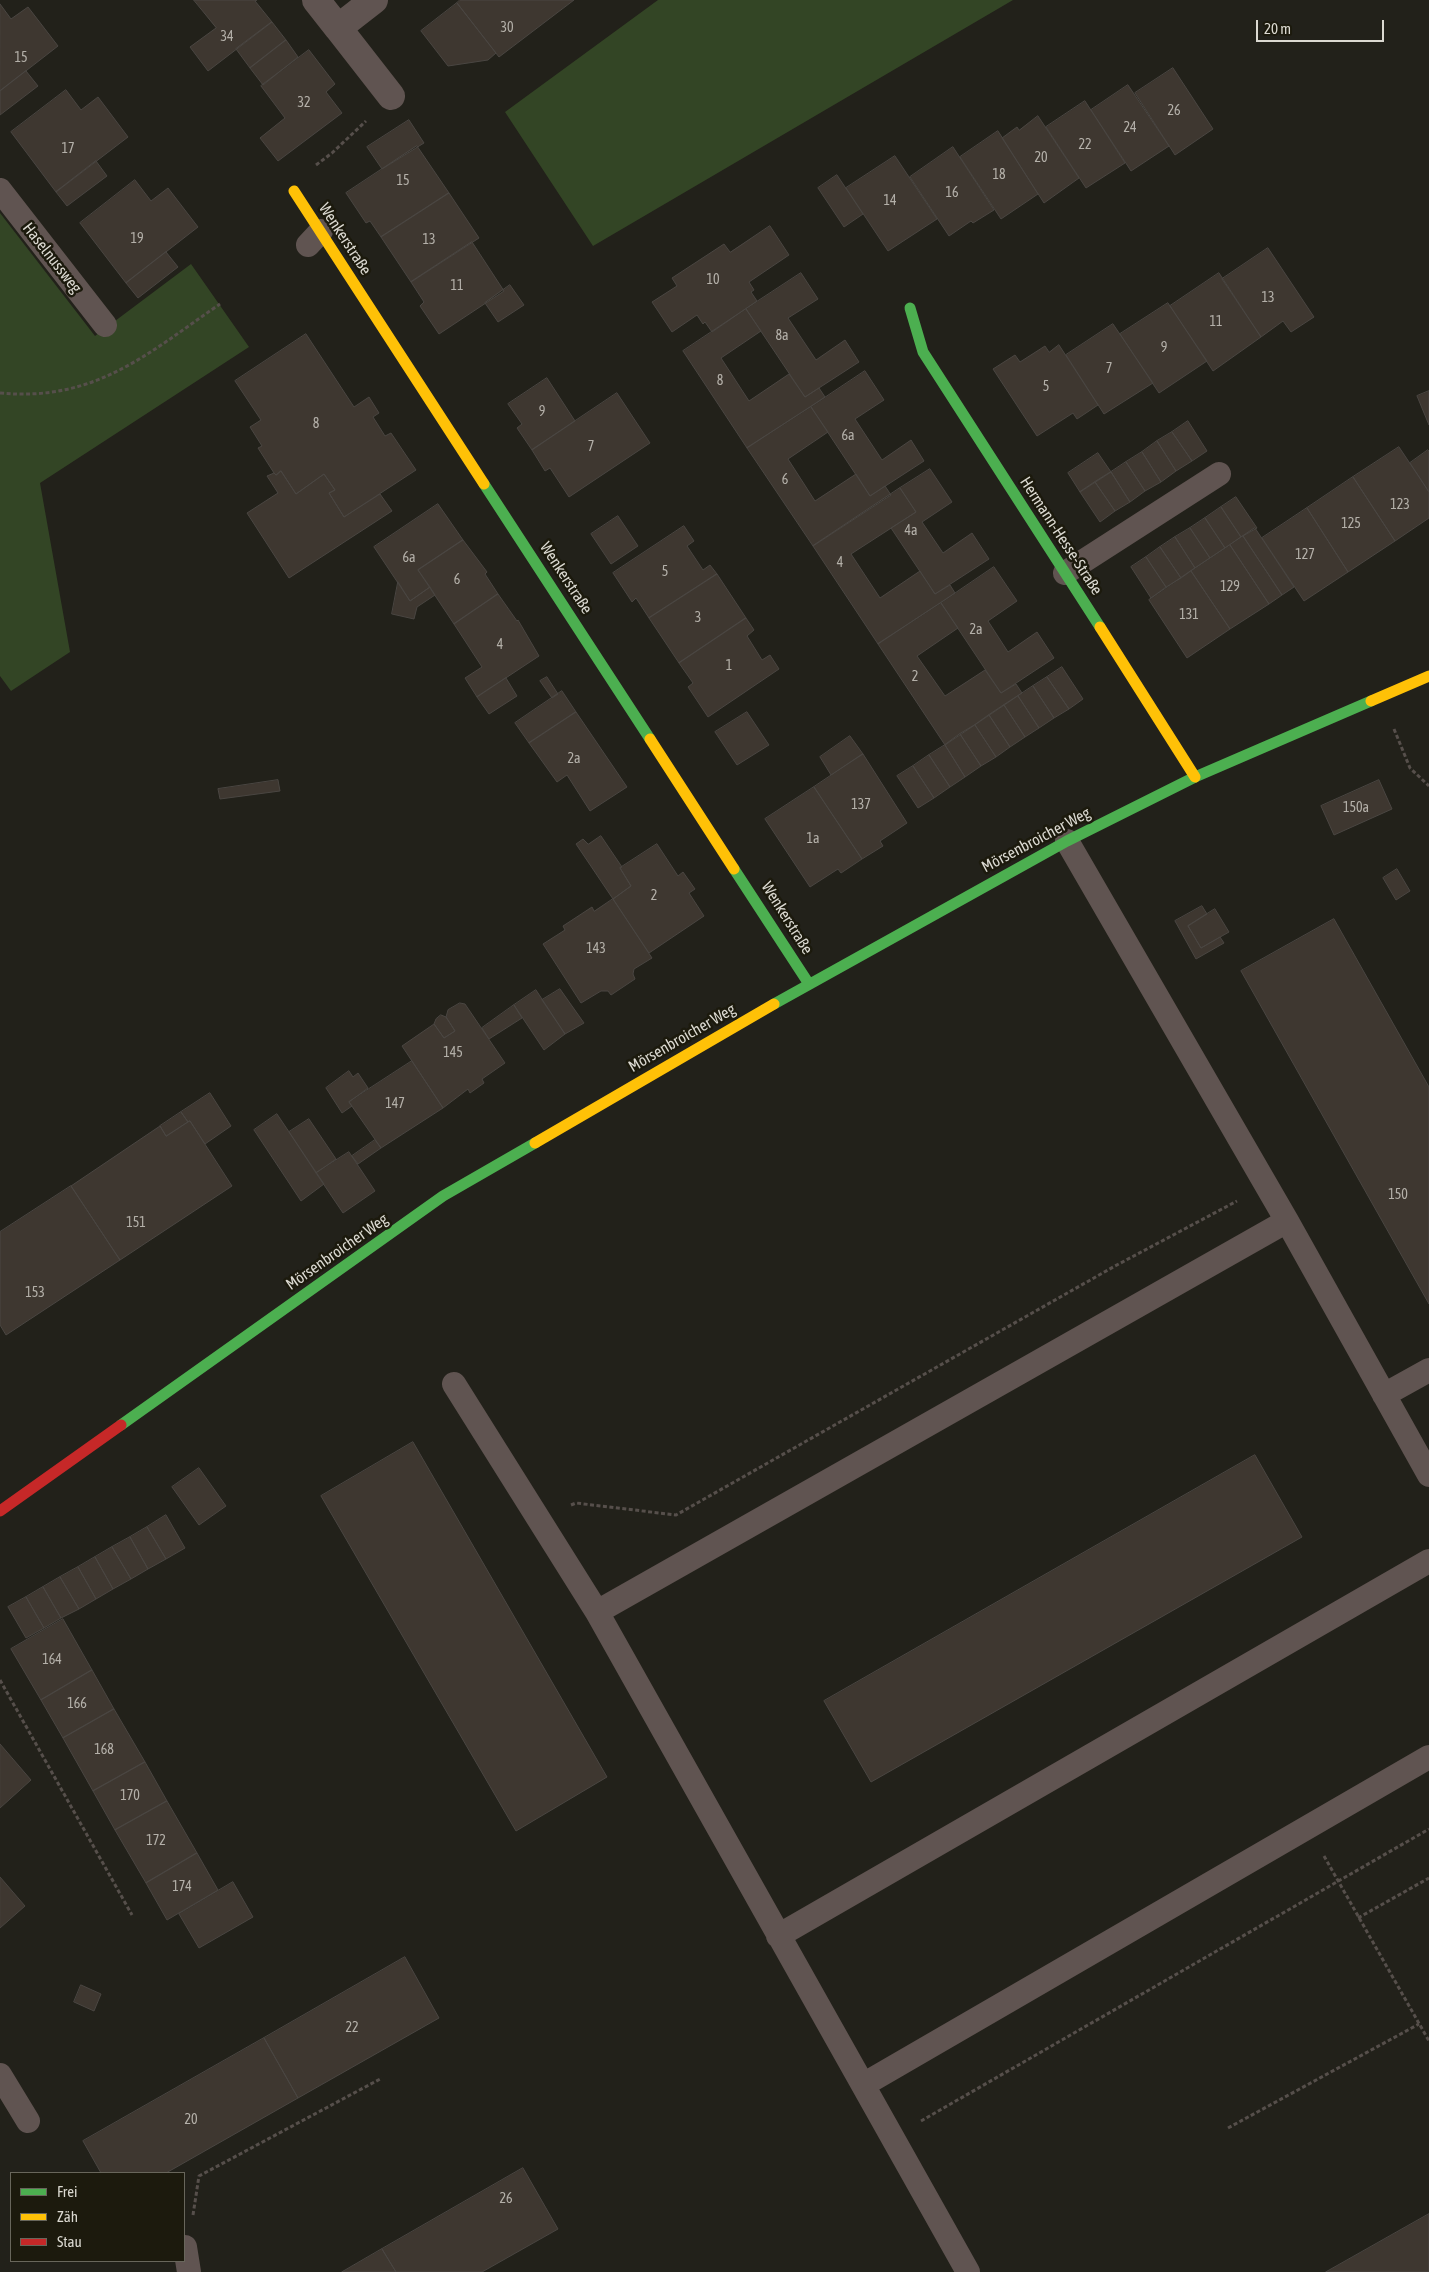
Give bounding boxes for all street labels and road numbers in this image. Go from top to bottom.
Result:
street label: Wenkerstraße [315,200,375,278]
street label: Haselnussweg [19,219,85,297]
street label: Hermann-Hesse-Straße [1016,473,1106,599]
street label: Wenkerstraße [536,539,596,617]
street label: Mörsenbroicher Weg [978,803,1094,877]
street label: Wenkerstraße [757,878,817,958]
street label: Mörsenbroicher Weg [625,1000,739,1076]
street label: Mörsenbroicher Weg [282,1210,392,1294]

